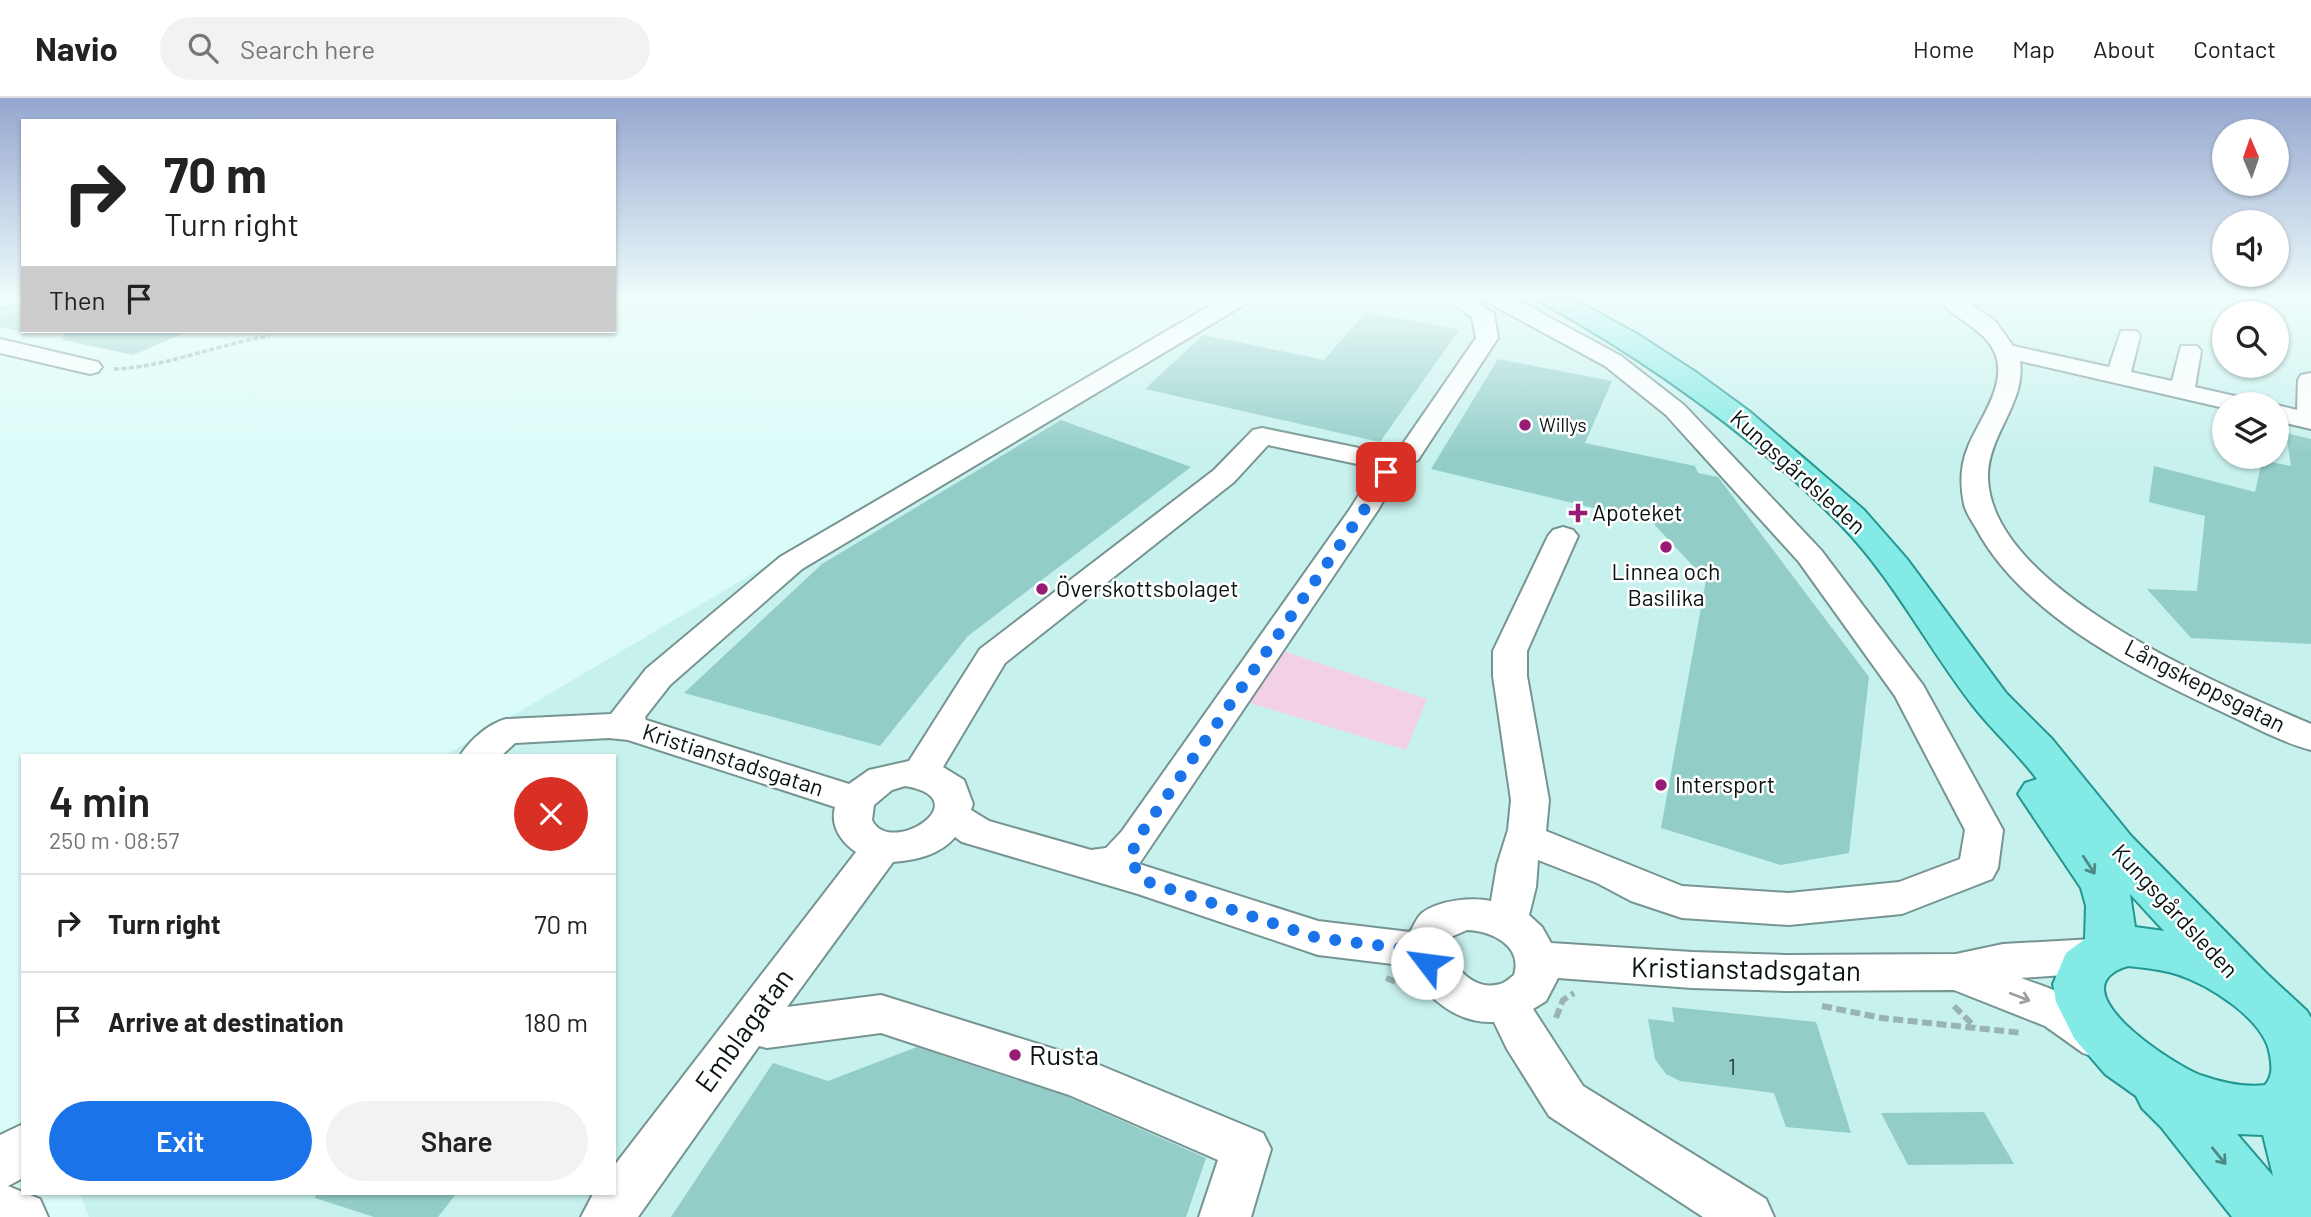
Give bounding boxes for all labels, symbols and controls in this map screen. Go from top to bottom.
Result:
search box [160,17,650,80]
text: Navio [35,28,118,68]
icon: search [184,29,222,67]
text: Search here [240,33,375,64]
text: Home [1913,34,1974,63]
text: Map [2012,34,2055,63]
text: About [2093,34,2155,63]
text: Contact [2193,34,2276,63]
north arrow [2212,119,2289,196]
map controls [2212,119,2289,469]
text: 70 m [164,144,267,203]
icon: right [49,147,140,238]
text: Turn right [164,204,299,242]
button: sound [2212,210,2289,287]
icon: arrive [120,280,158,318]
text: Then [49,284,106,315]
button: search [2212,301,2289,378]
button: layers [2212,392,2289,469]
street label: Kungsgårdsleden [1725,403,1872,539]
place label: Willys [1539,413,1587,436]
marker: Willys [1517,417,1533,433]
pin [1356,442,1416,502]
icon: arrive [1367,453,1405,491]
place label: Apoteket [1592,498,1683,526]
marker: Apoteket [1570,505,1586,521]
marker: Linnea och Basilika [1658,539,1674,555]
place label: Linnea och Basilika [1612,557,1720,611]
place label: Överskottsbolaget [1056,574,1239,602]
marker: Överskottsbolaget [1034,581,1050,597]
street label: Långskeppsgatan [2120,633,2291,738]
street label: Kristianstadsgatan [639,717,828,802]
place label: Intersport [1675,770,1775,798]
text: 4 min [49,775,150,825]
button: close [514,777,588,851]
marker: Intersport [1653,777,1669,793]
text: 250 m · 08:57 [49,826,179,854]
street label: Kungsgårdsleden [2107,838,2245,983]
one-way arrow [2082,855,2097,874]
icon: right [49,904,87,942]
text: Turn right [108,908,221,939]
text: 70 m [534,908,588,939]
position arrow [1390,926,1464,1000]
street label: Kristianstadsgatan [1631,949,1861,987]
street label: Emblagatan [687,961,800,1098]
one-way arrow [2008,991,2030,1004]
icon: arrive [49,1002,87,1040]
text: Arrive at destination [108,1006,344,1037]
text: 180 m [524,1006,588,1037]
place label: Rusta [1029,1037,1099,1071]
marker: Rusta [1007,1047,1023,1063]
house number: 1 [1728,1052,1736,1080]
button: Exit [49,1101,312,1181]
button: Share [326,1101,588,1181]
one-way arrow [2211,1146,2227,1164]

